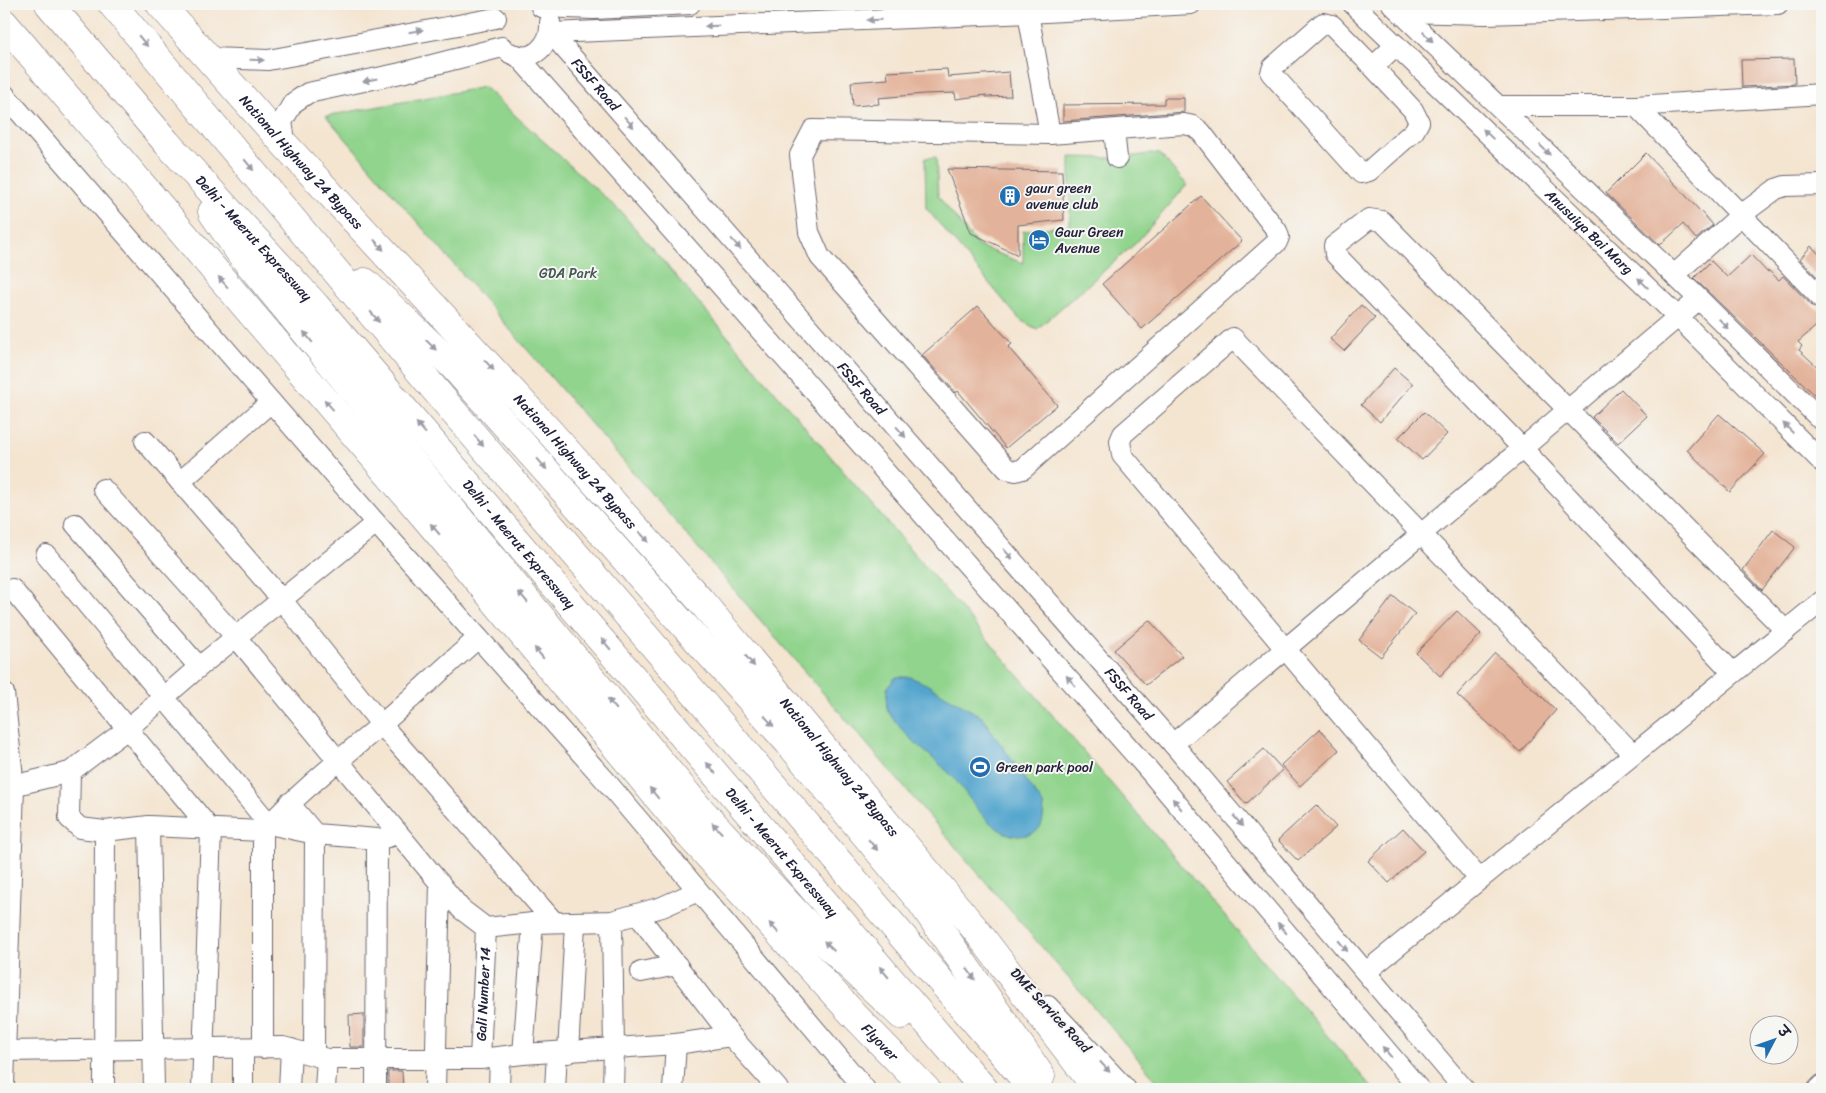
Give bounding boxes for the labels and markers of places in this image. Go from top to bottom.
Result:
place label: gaur green avenue club [1025,176,1099,217]
building icon: gaur green avenue club [998,184,1022,208]
place label: Gaur Green Avenue [1054,220,1124,261]
hotel icon: Gaur Green Avenue [1027,228,1051,252]
sports icon: Green park pool [968,755,992,779]
place label: Green park pool [996,755,1094,780]

